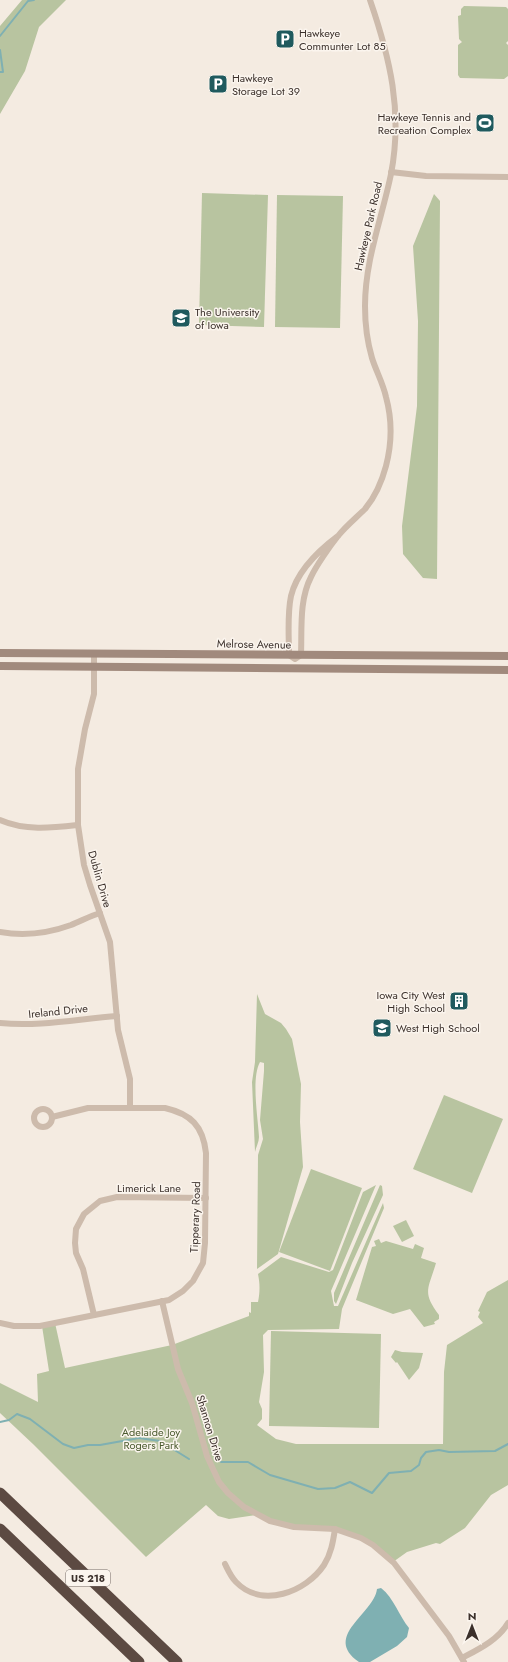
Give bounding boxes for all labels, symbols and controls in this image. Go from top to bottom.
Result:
place label: Hawkeye Communter Lot 85 [299,25,386,54]
parking icon: Hawkeye Communter Lot 85 [274,28,296,50]
place label: Hawkeye Storage Lot 39 [232,70,300,99]
parking icon: Hawkeye Storage Lot 39 [207,73,229,95]
place label: Hawkeye Tennis and Recreation Complex [377,109,471,138]
sports icon: Hawkeye Tennis and Recreation Complex [474,112,496,134]
street label: Hawkeye Park Road [350,180,386,272]
place label: The University of Iowa [195,304,259,333]
school or university icon: The University of Iowa [170,307,192,329]
street label: Melrose Avenue [217,635,292,653]
street label: Dublin Drive [84,849,116,910]
place label: Iowa City West High School [376,987,445,1016]
building icon: Iowa City West High School [448,990,470,1012]
street label: Ireland Drive [28,1000,89,1022]
school or university icon: West High School [371,1017,393,1039]
place label: West High School [396,1020,480,1036]
street label: Limerick Lane [117,1180,181,1196]
street label: Tipperary Road [186,1181,204,1253]
street label: Shannon Drive [192,1393,228,1463]
park label: Adelaide Joy Rogers Park [122,1424,180,1453]
road number: US 218 [66,1570,110,1586]
north arrow [452,1606,492,1646]
text: N [468,1608,476,1624]

